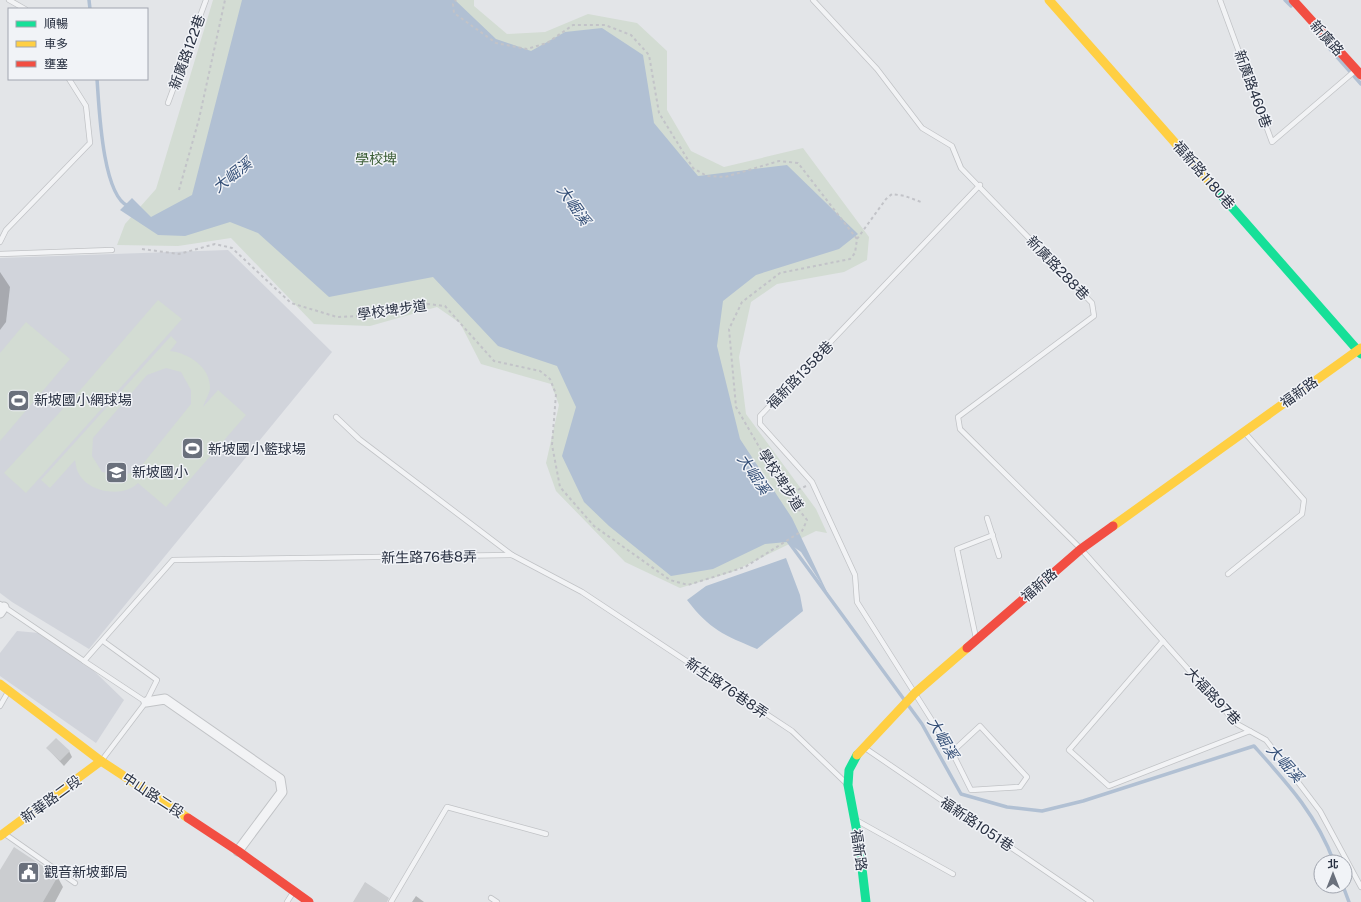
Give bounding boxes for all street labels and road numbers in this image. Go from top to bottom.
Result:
street label: 新廣路122巷 [166,12,208,92]
street label: 新廣路 [1307,17,1347,59]
street label: 新廣路460巷 [1231,48,1275,130]
street label: 福新路1180巷 [1170,138,1238,212]
street label: 新廣路288巷 [1024,233,1092,303]
street label: 學校埤步道 [356,297,428,323]
street label: 福新路1358巷 [763,338,837,412]
street label: 福新路 [1277,373,1321,411]
street label: 學校埤步道 [755,446,807,514]
street label: 新生路76巷8弄 [381,548,477,566]
street label: 福新路 [1018,565,1060,605]
street label: 新生路76巷8弄 [683,655,771,721]
street label: 大福路97巷 [1182,664,1244,728]
street label: 中山路二段 [119,769,187,821]
street label: 新華路二段 [18,772,84,826]
street label: 福新路1051巷 [937,794,1017,854]
street label: 福新路 [848,828,870,872]

